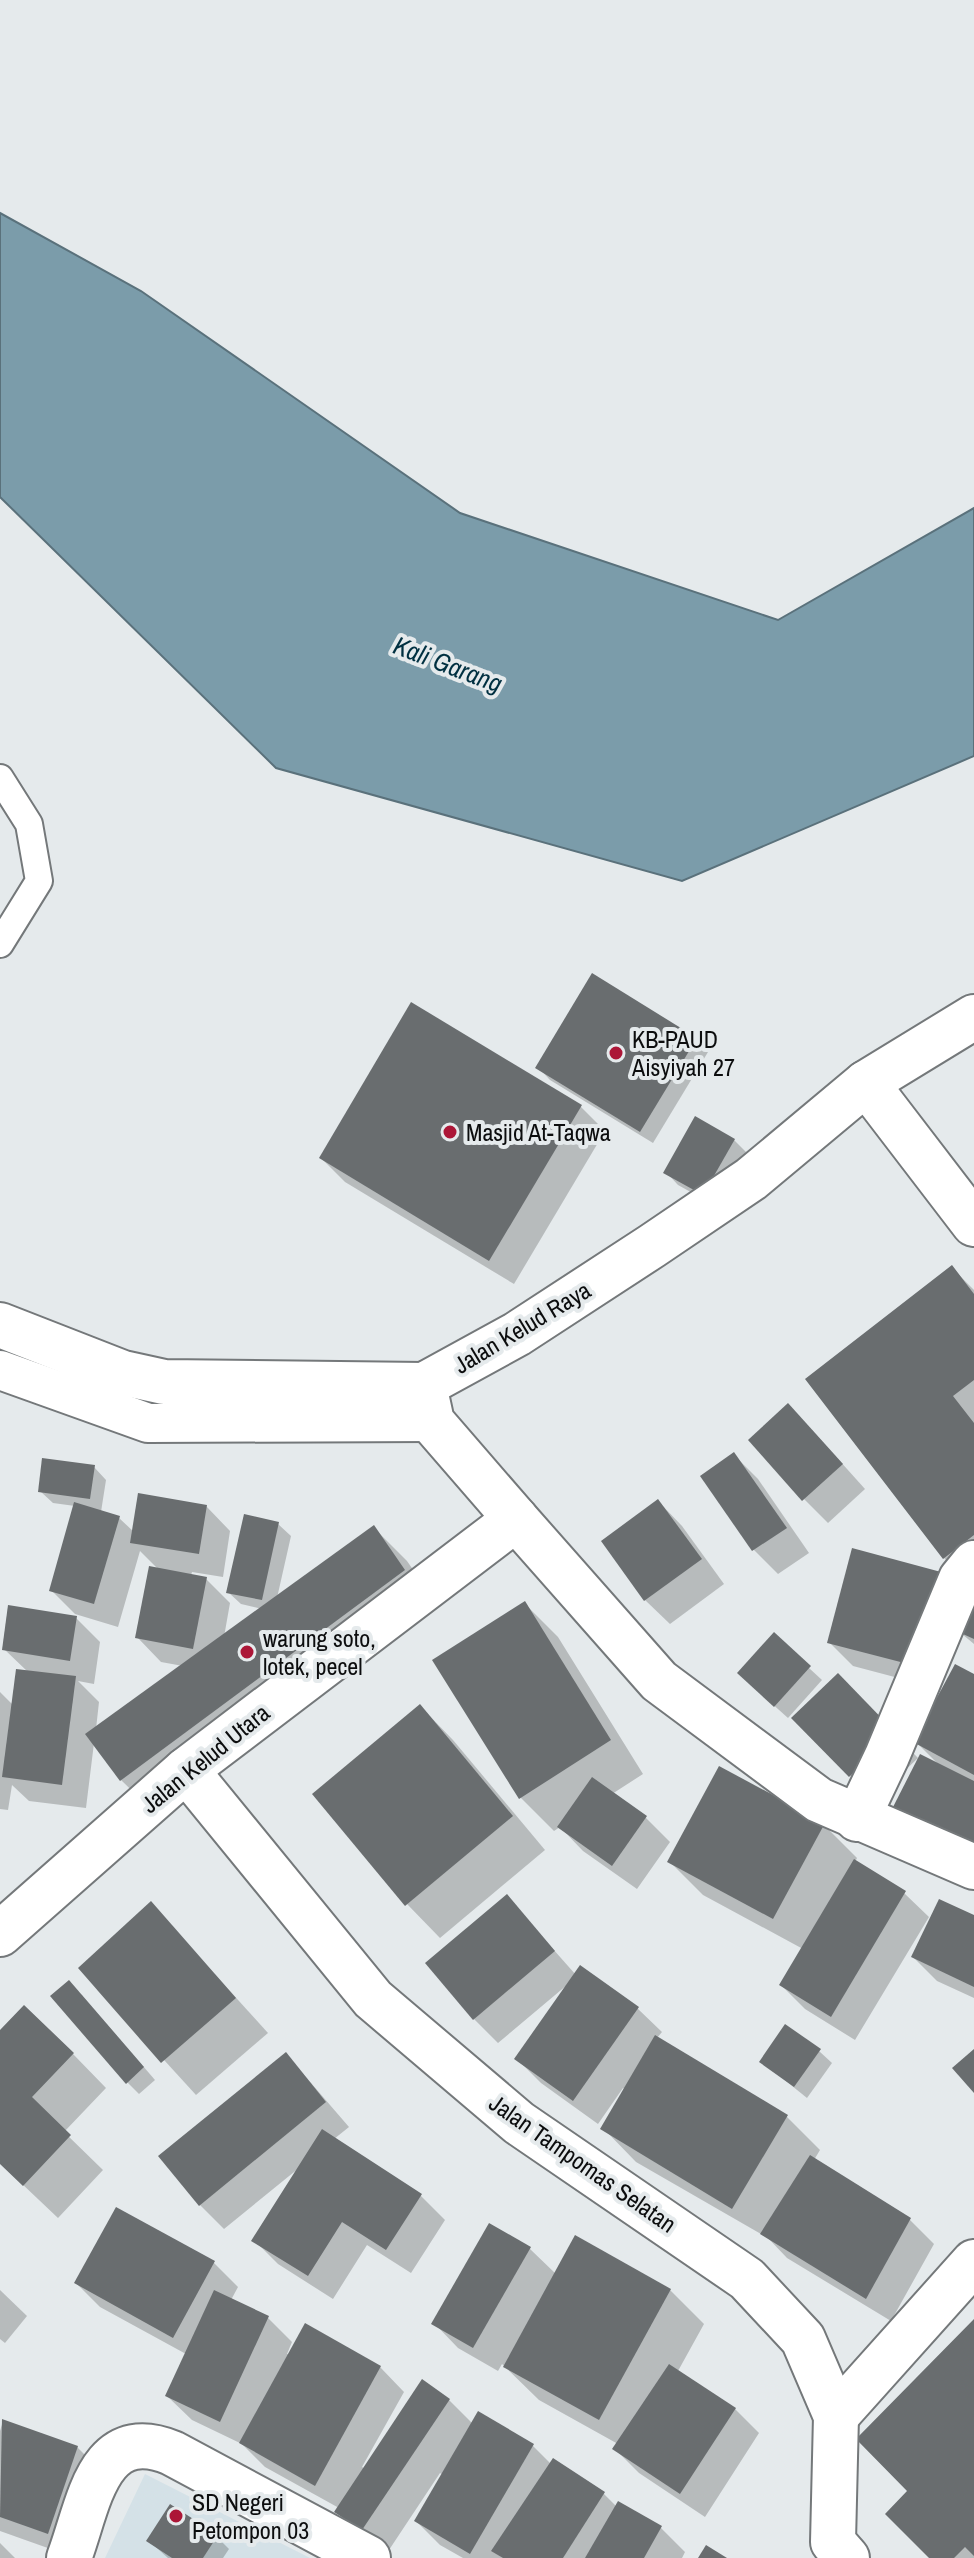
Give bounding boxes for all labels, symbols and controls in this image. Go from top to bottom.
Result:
water label: Kali Garang [389,627,508,701]
place label: KB-PAUD Aisyiyah 27 [631,1023,735,1083]
marker: KB-PAUD Aisyiyah 27 [607,1044,625,1062]
place label: Masjid At-Taqwa [466,1116,611,1148]
marker: Masjid At-Taqwa [441,1123,459,1141]
street label: Jalan Kelud Raya [448,1274,596,1380]
place label: warung soto, lotek, pecel [263,1622,376,1682]
marker: warung soto, lotek, pecel [238,1643,256,1661]
street label: Jalan Kelud Utara [134,1696,276,1820]
street label: Jalan Tampomas Selatan [483,2087,683,2239]
place label: SD Negeri Petompon 03 [192,2486,309,2546]
marker: SD Negeri Petompon 03 [167,2507,185,2525]

